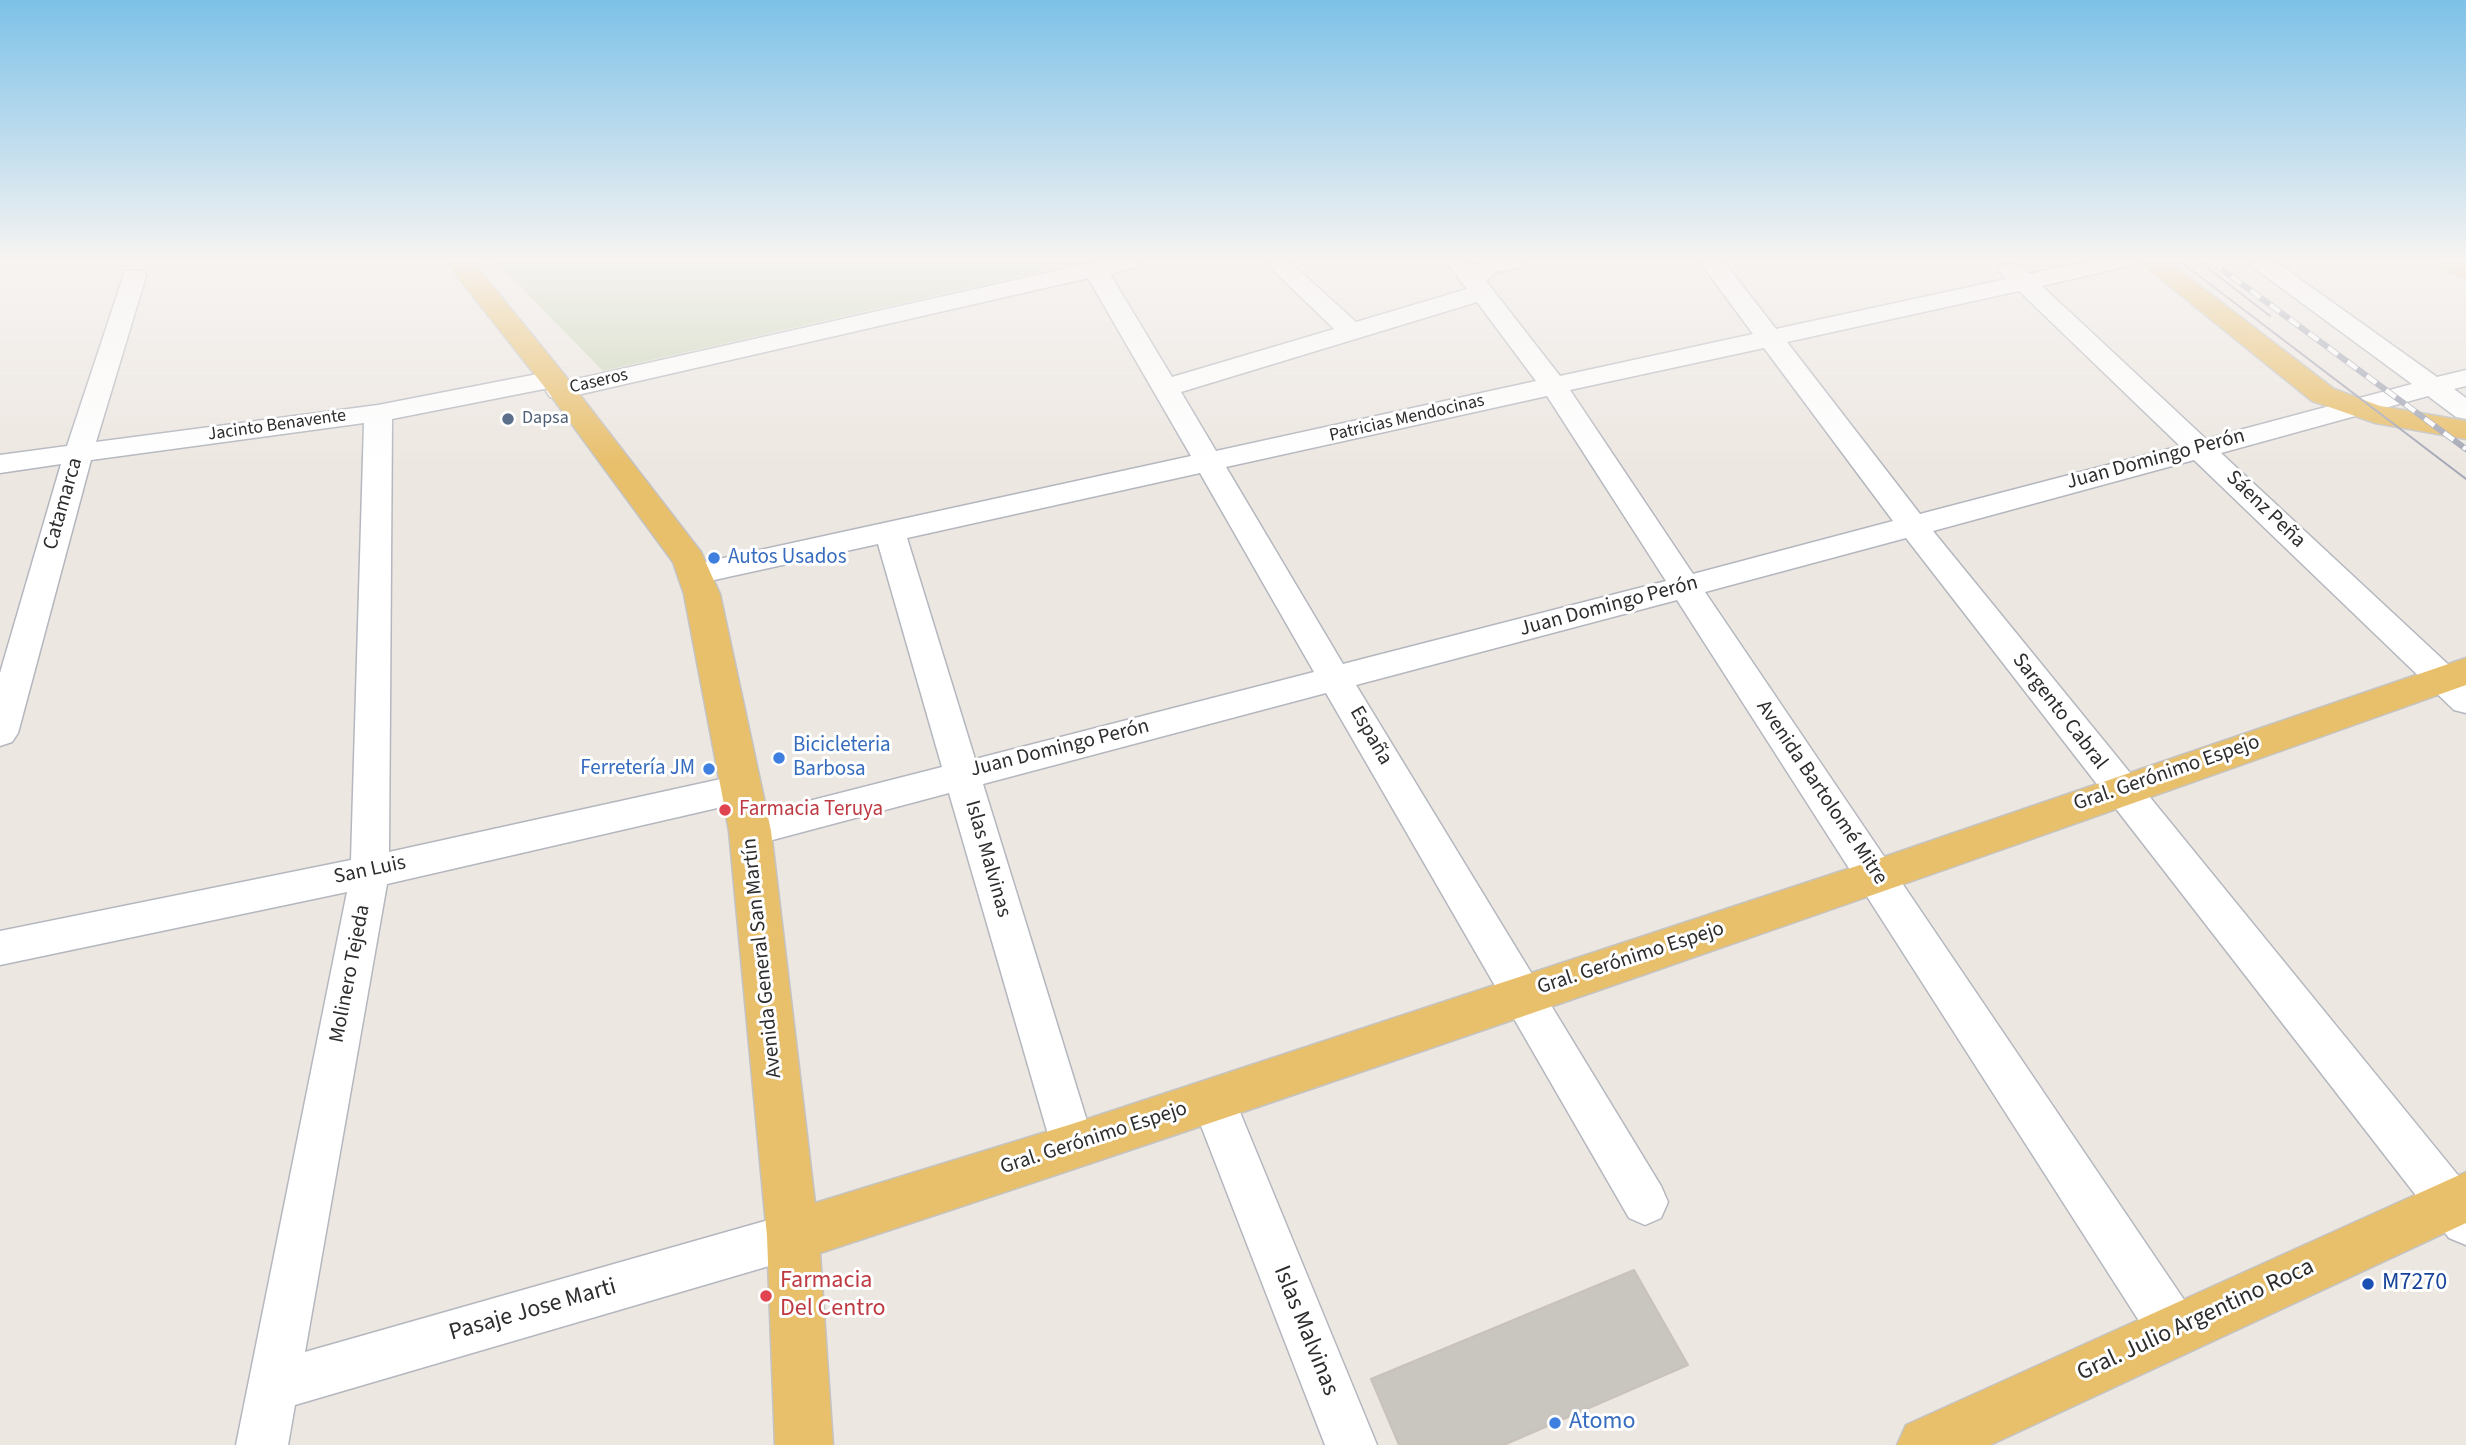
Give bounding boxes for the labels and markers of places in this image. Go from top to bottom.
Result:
place label: Dapsa [522,408,569,430]
marker: Dapsa [500,411,516,427]
place label: Autos Usados [728,545,846,571]
marker: Autos Usados [706,550,722,566]
place label: Bicicleteria Barbosa [793,733,891,783]
marker: Bicicleteria Barbosa [771,750,787,766]
place label: Ferretería JM [580,756,695,782]
marker: Ferretería JM [701,761,717,777]
place label: Farmacia Teruya [739,797,883,823]
marker: Farmacia Teruya [717,802,733,818]
place label: Farmacia Del Centro [780,1268,886,1324]
place label: M7270 [2382,1270,2447,1298]
marker: M7270 [2360,1276,2376,1292]
marker: Farmacia Del Centro [758,1288,774,1304]
place label: Atomo [1569,1409,1635,1437]
marker: Atomo [1547,1415,1563,1431]

